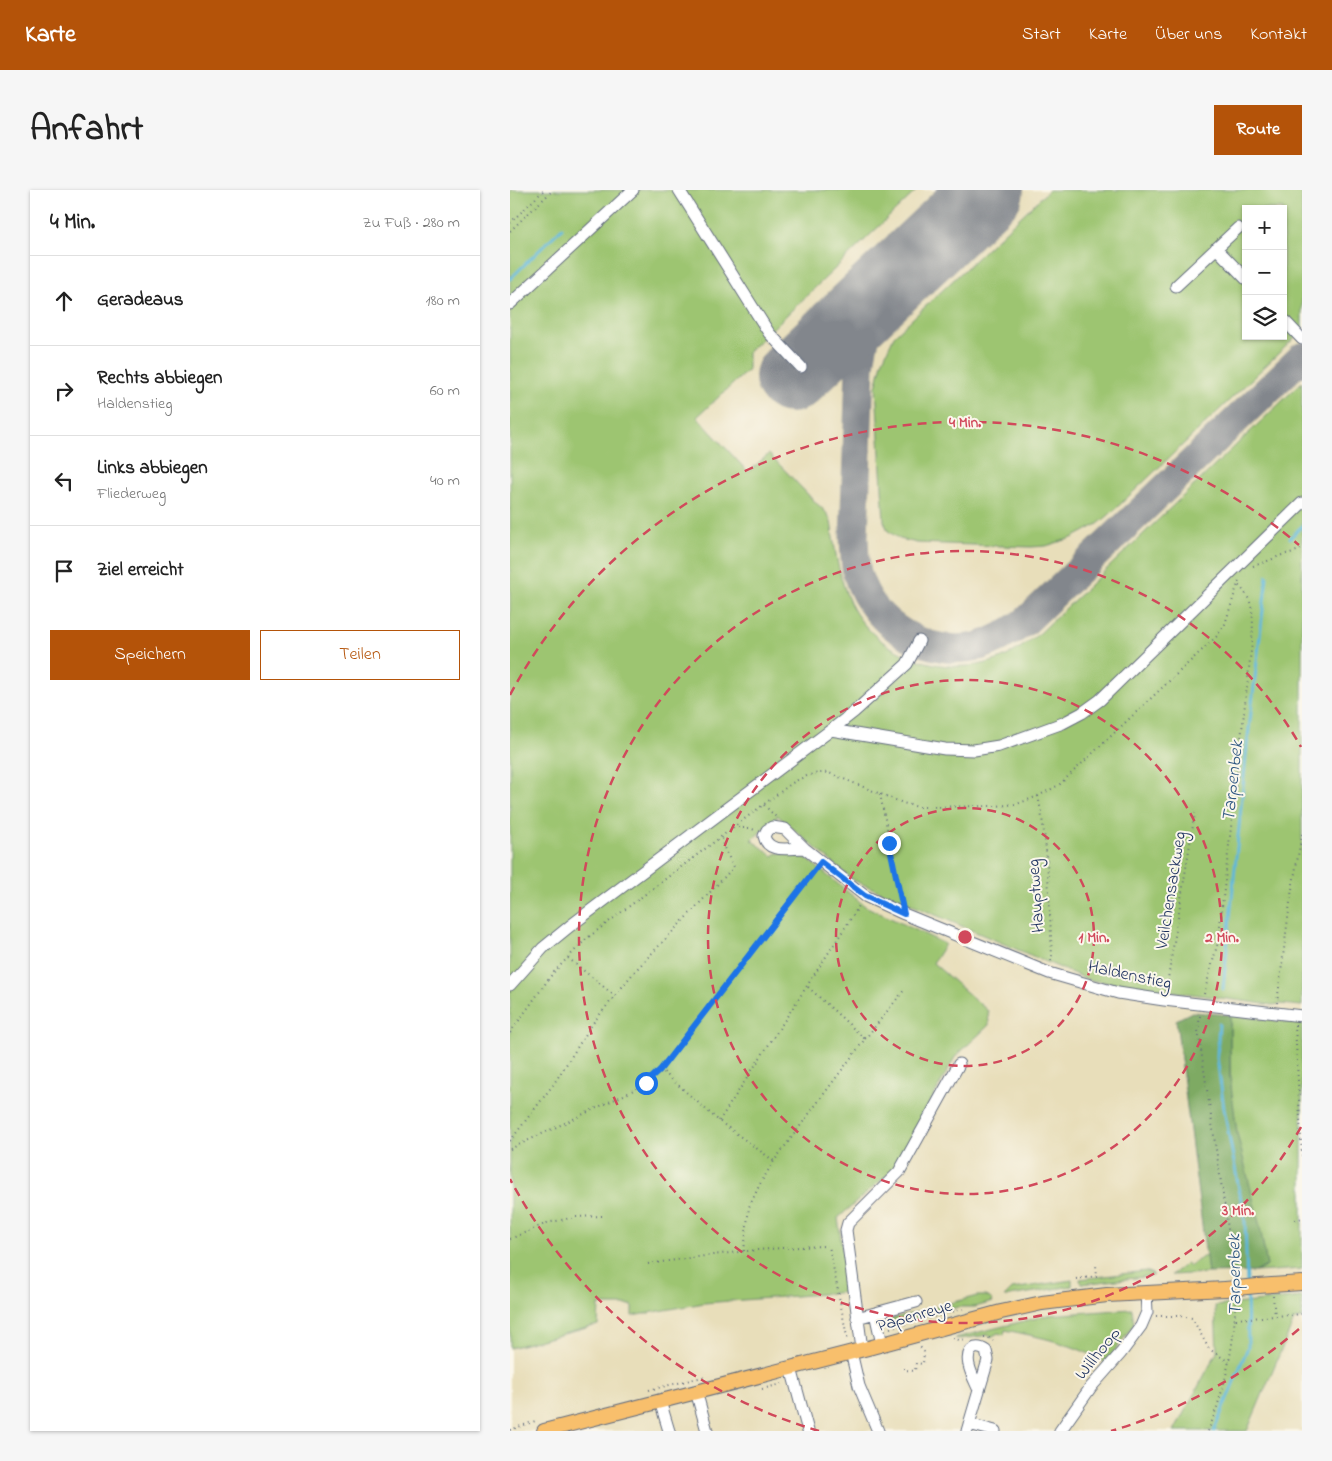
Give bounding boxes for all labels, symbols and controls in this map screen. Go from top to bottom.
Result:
text: Karte [25,18,76,53]
text: Start [1022,22,1061,48]
text: Karte [1089,22,1127,48]
text: Über uns [1155,22,1222,48]
text: Kontakt [1250,22,1307,48]
text: Anfahrt [30,105,143,156]
button: Route [1214,105,1302,155]
map controls [1242,205,1287,340]
button: + [1242,205,1287,250]
text: 4 Min. [50,208,95,238]
text: Zu Fuß · 280 m [362,211,460,235]
button: − [1242,250,1287,295]
icon: ahead [50,287,78,315]
text: Geradeaus [97,287,184,314]
text: 180 m [426,289,460,313]
button: layers [1242,295,1287,340]
text: Rechts abbiegen [97,365,222,392]
icon: right [50,377,78,405]
text: 60 m [430,379,460,403]
text: Haldenstieg [97,392,172,416]
text: 4 Min. [948,412,981,434]
text: Links abbiegen [97,455,208,482]
icon: left [50,467,78,495]
text: 40 m [430,469,460,493]
text: Fliederweg [97,482,166,506]
icon: arrive [50,557,78,585]
text: Ziel erreicht [97,557,184,584]
button: Speichern [50,630,250,680]
button: Teilen [260,630,460,680]
water label: Tarpenbek [1216,738,1251,824]
street label: Veilchensackweg [1150,830,1195,952]
route end [878,832,901,855]
street label: Hauptweg [1021,858,1054,934]
text: 1 Min. [1079,927,1109,949]
text: 2 Min. [1204,927,1239,949]
centre of rings [956,928,974,946]
street label: Haldenstieg [1085,954,1174,998]
route start [635,1072,658,1095]
text: 3 Min. [1221,1200,1254,1222]
water label: Tarpenbek [1221,1233,1250,1316]
street label: Papenreye [874,1293,956,1340]
street label: Willhoop [1069,1322,1128,1386]

